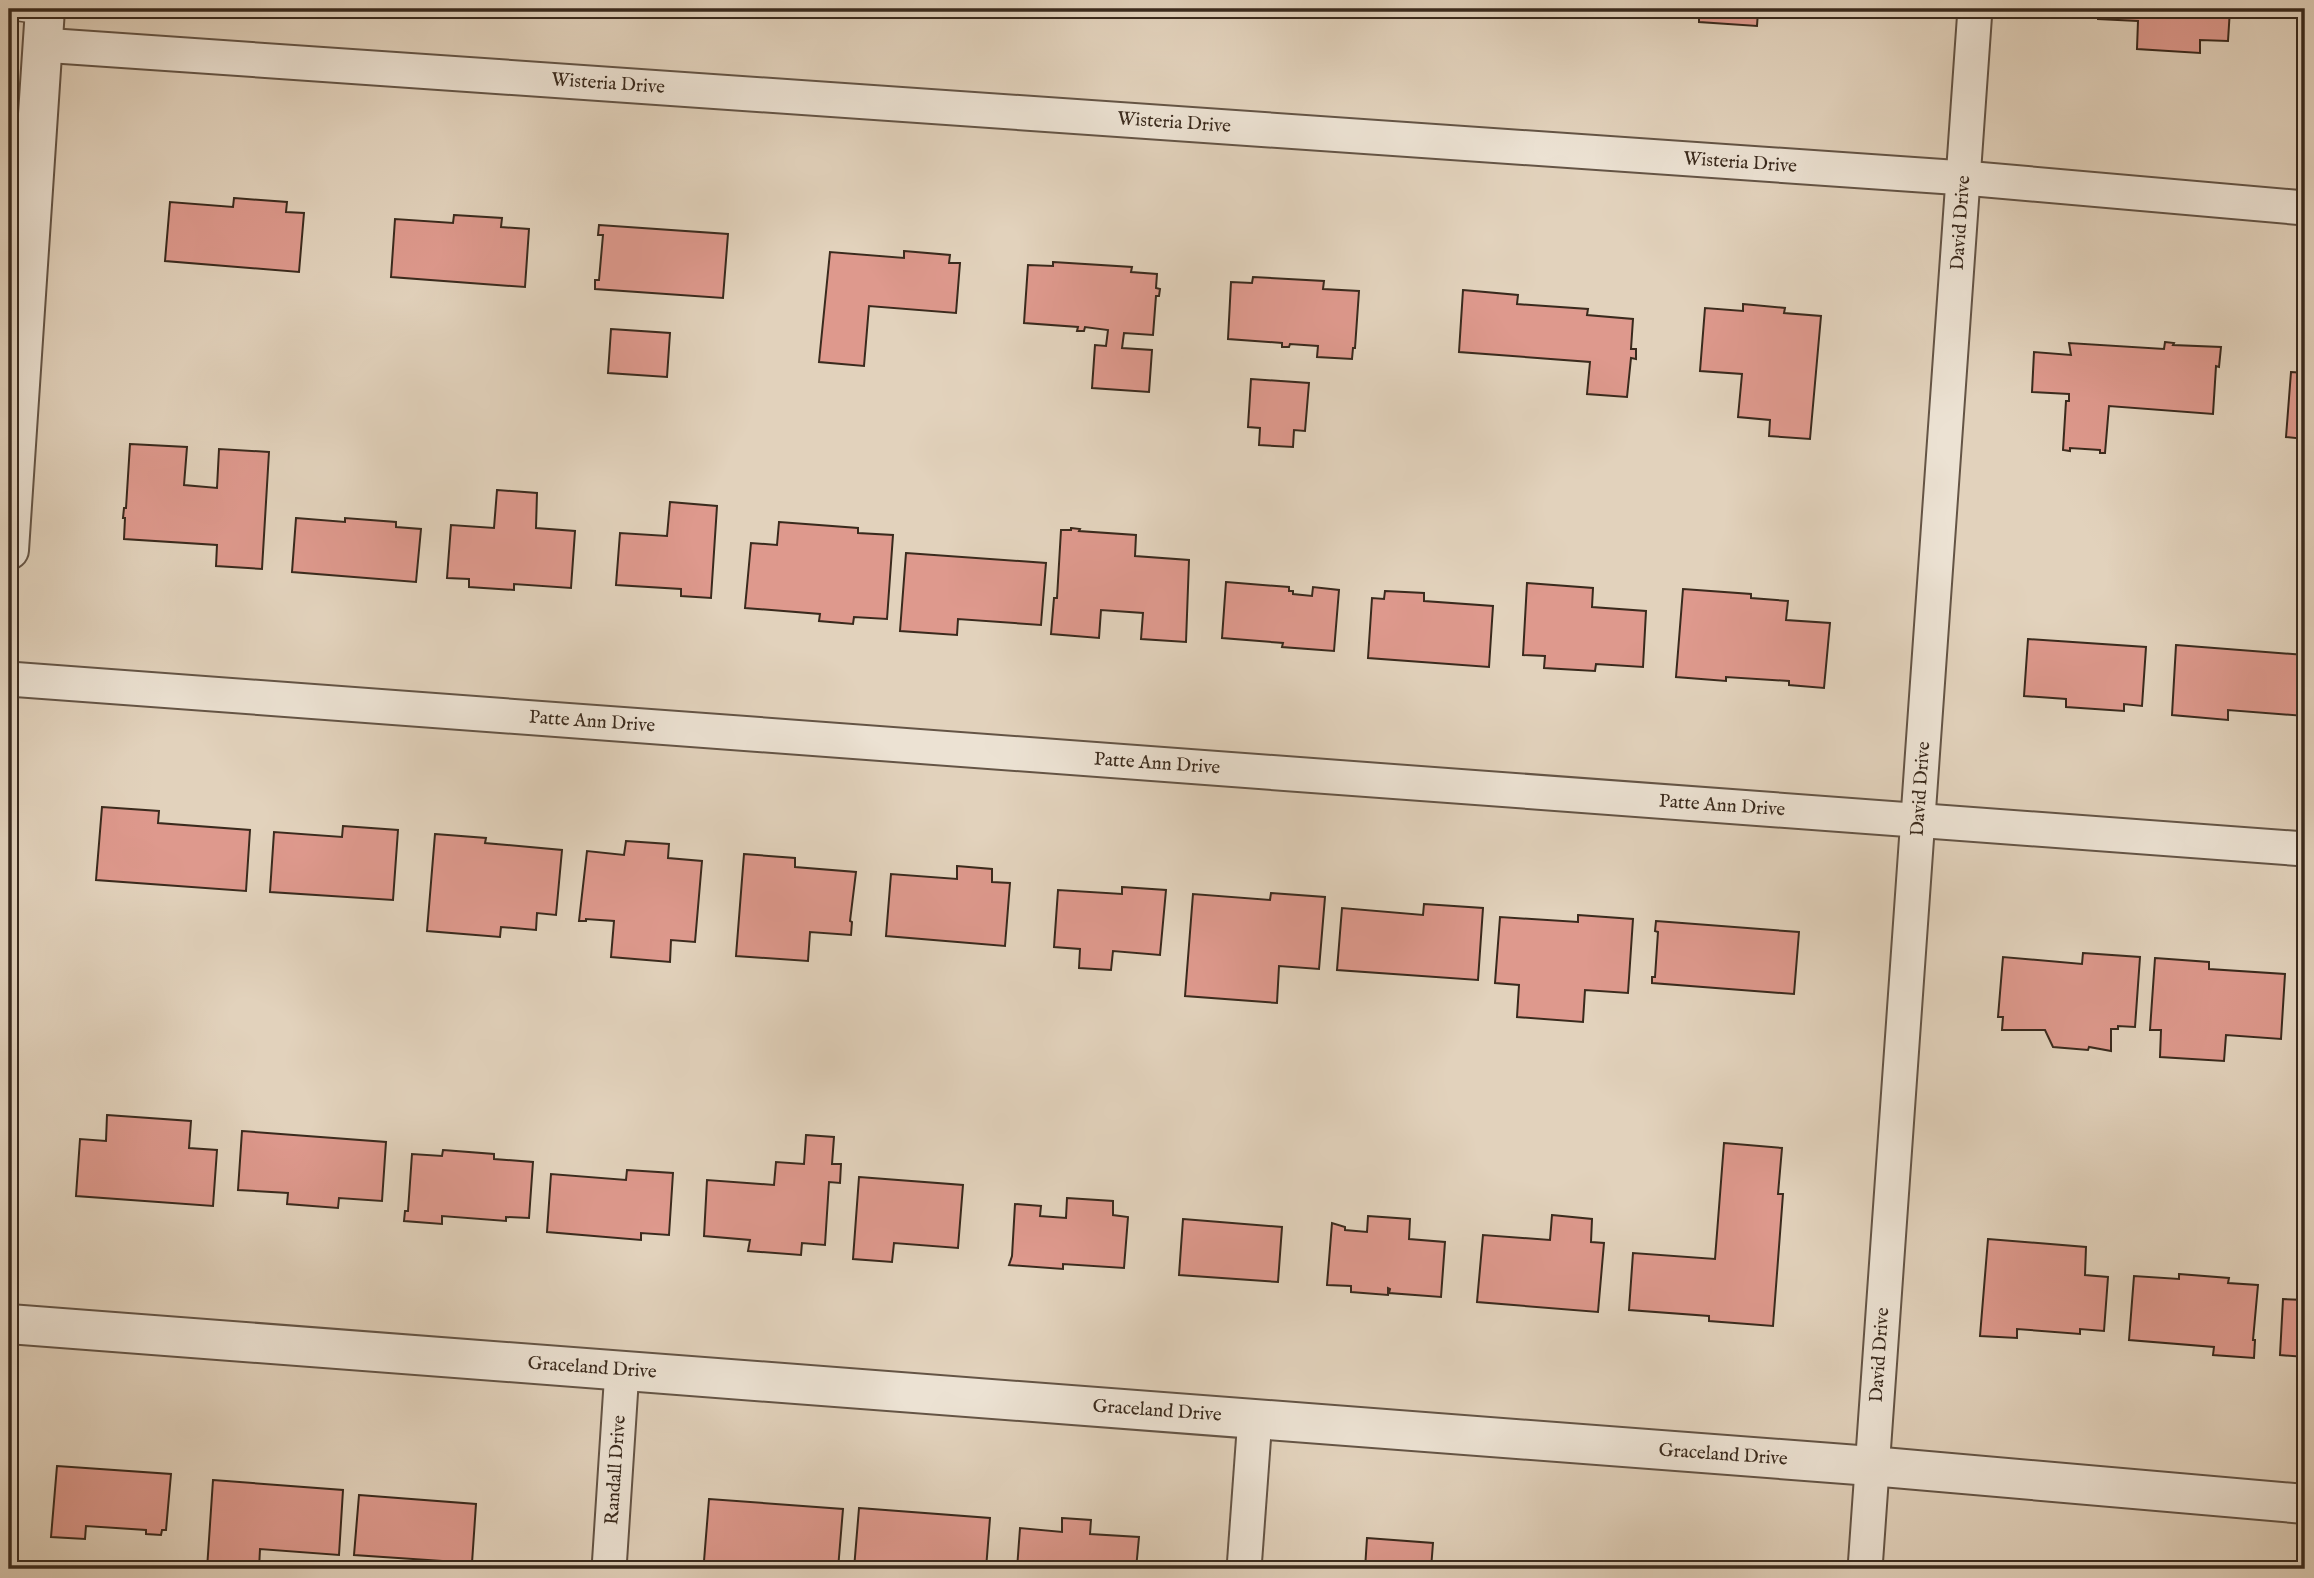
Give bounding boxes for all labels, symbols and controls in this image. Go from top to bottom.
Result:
street label: Wisteria Drive [550,68,666,100]
street label: Wisteria Drive [1116,107,1232,139]
street label: Wisteria Drive [1682,147,1798,179]
street label: David Drive [1946,174,1976,271]
street label: Patte Ann Drive [528,706,656,738]
street label: David Drive [1906,740,1936,837]
street label: Patte Ann Drive [1093,748,1221,780]
street label: Patte Ann Drive [1658,790,1786,822]
street label: David Drive [1865,1306,1895,1403]
street label: Graceland Drive [527,1352,658,1384]
street label: Graceland Drive [1092,1395,1223,1427]
street label: Randall Drive [600,1414,632,1526]
street label: Graceland Drive [1658,1439,1789,1471]

